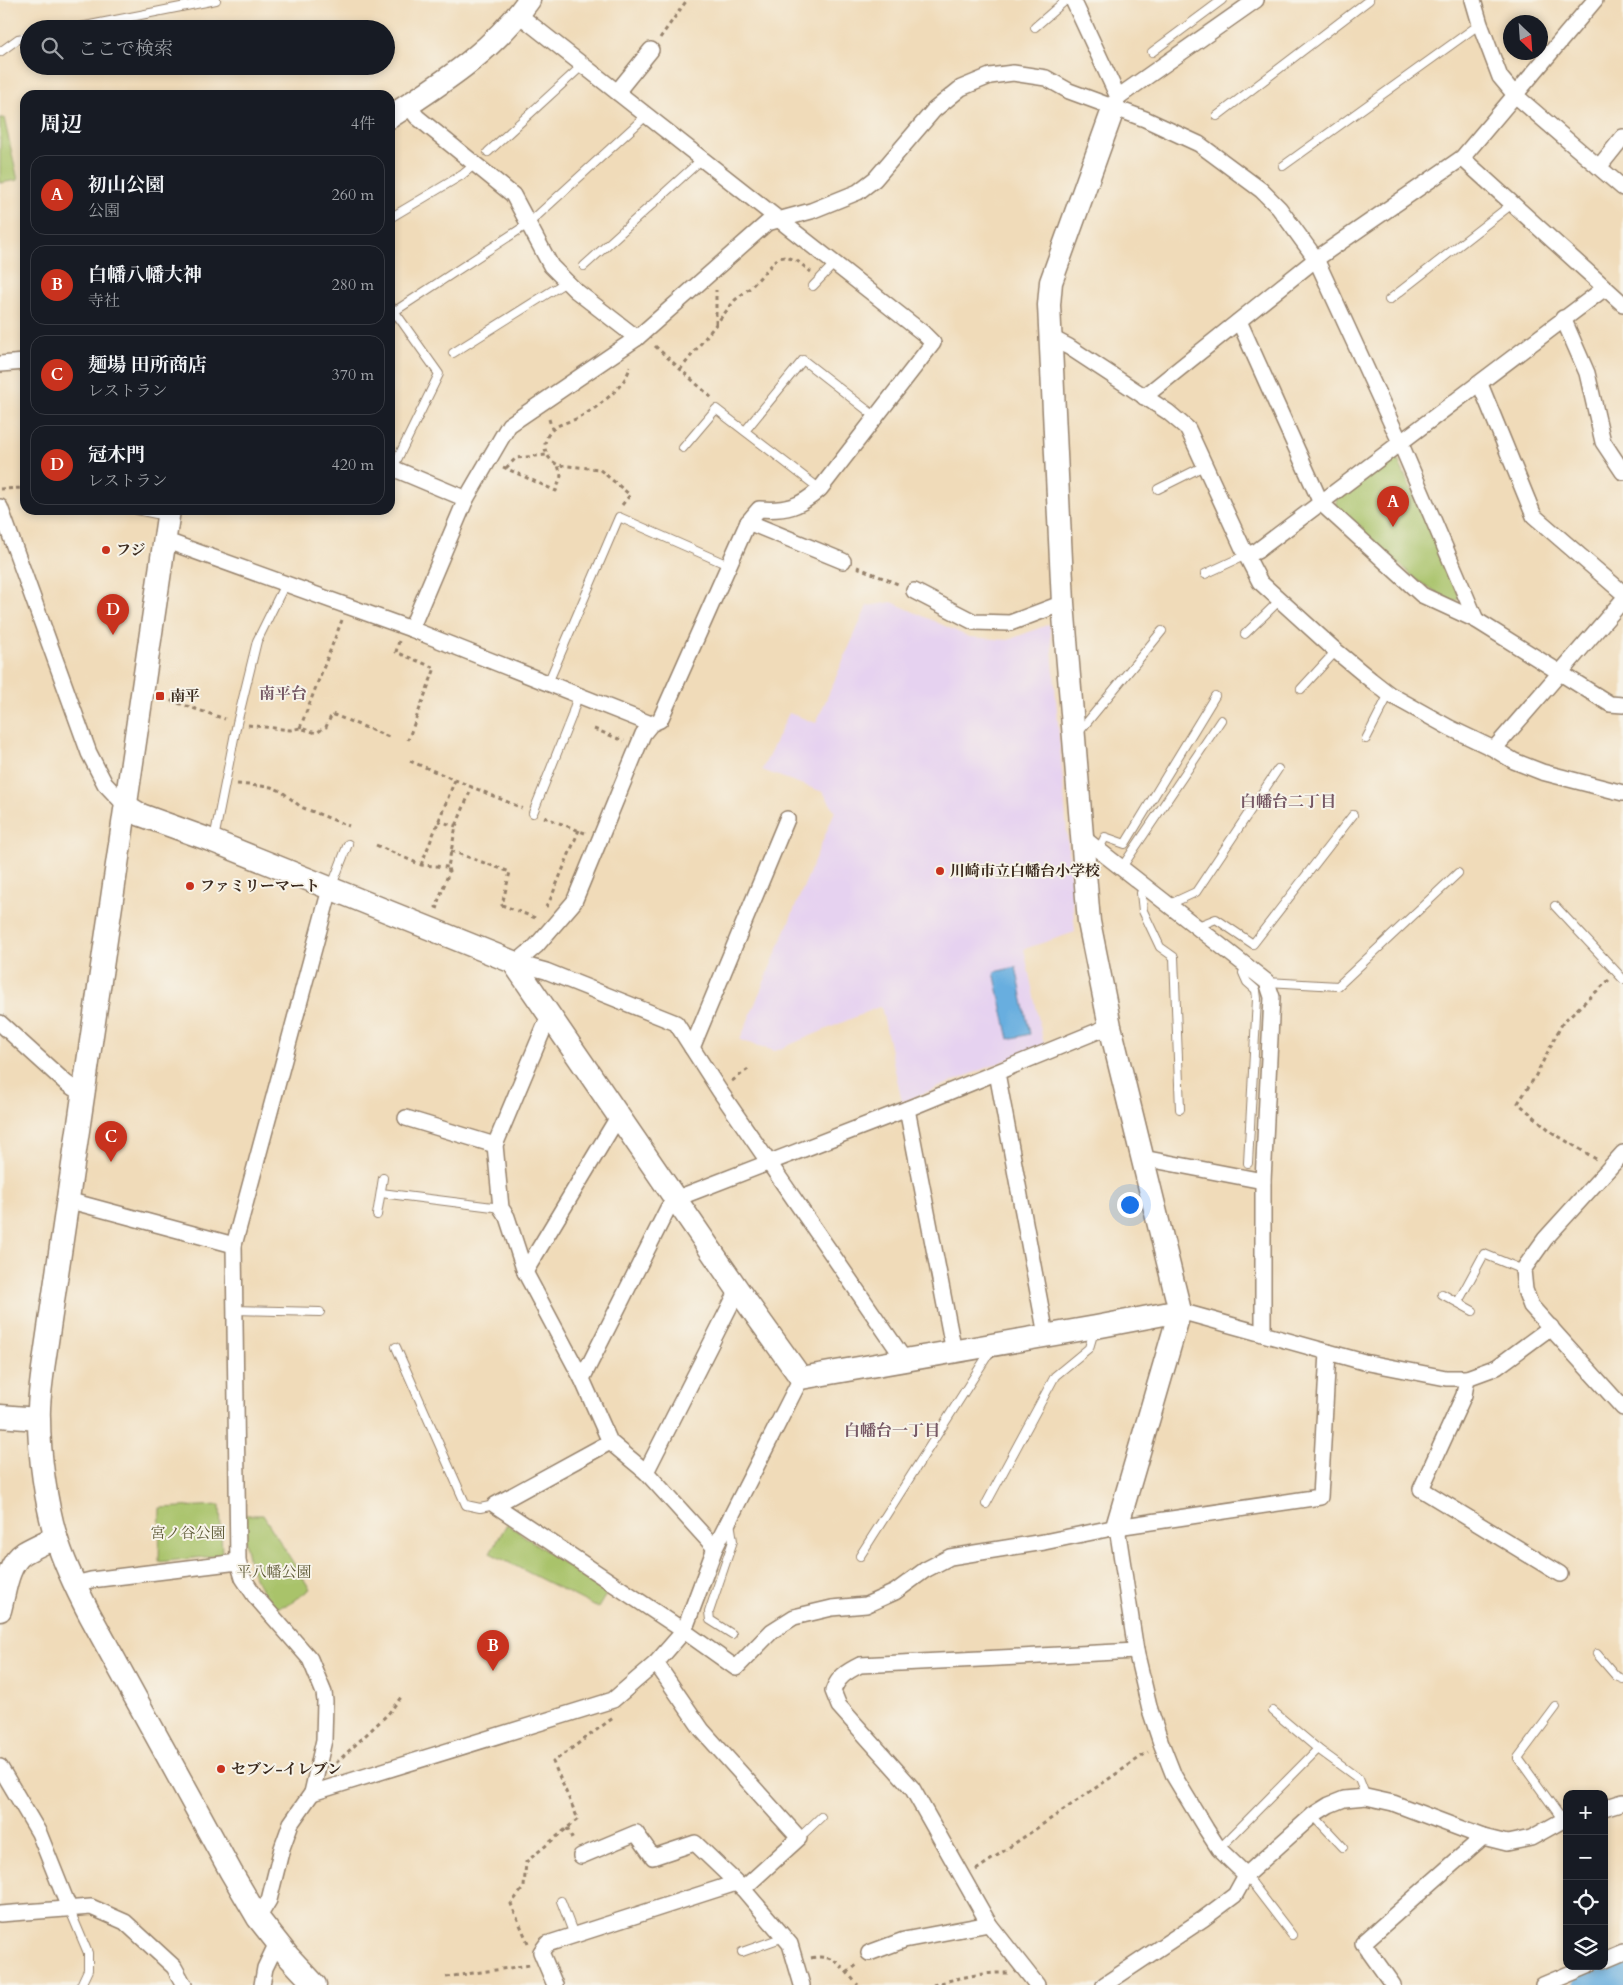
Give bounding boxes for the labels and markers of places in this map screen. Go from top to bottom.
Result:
pin: A [1377,486,1409,527]
place label: フジ [116,540,145,560]
marker: フジ [100,544,112,556]
pin: D [97,594,129,635]
place label: 南平 [170,686,200,706]
marker: 南平 [154,690,166,702]
place label: 川崎市立白幡台小学校 [950,861,1100,881]
marker: 川崎市立白幡台小学校 [934,865,946,877]
place label: ファミリーマート [200,876,320,896]
marker: ファミリーマート [184,880,196,892]
pin: C [95,1121,127,1162]
pin: B [477,1630,509,1671]
place label: セブン-イレブン [231,1759,342,1779]
marker: セブン-イレブン [215,1763,227,1775]

